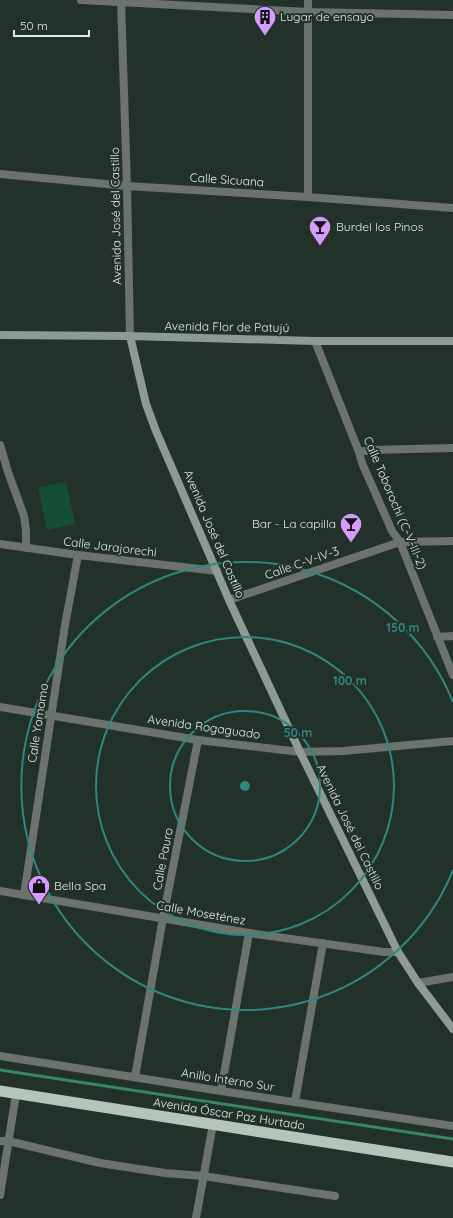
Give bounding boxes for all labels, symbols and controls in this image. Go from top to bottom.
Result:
building icon: Lugar de ensayo [252,4,278,37]
place label: Lugar de ensayo [280,9,374,24]
scale bar [14,12,89,38]
text: 50 m [20,18,48,33]
street label: Avenida José del Castillo [107,147,124,285]
street label: Calle Sicuana [189,169,265,190]
bar icon: Burdel los Pinos [307,214,333,247]
place label: Burdel los Pinos [336,219,424,234]
street label: Avenida Flor de Patujú [164,318,290,335]
street label: Calle Toborochi (C-V-III-2) [361,434,430,572]
street label: Avenida José del Castillo [181,467,248,600]
bar icon: Bar - La capilla [338,511,364,544]
place label: Bar - La capilla [252,516,336,531]
street label: Calle Jarajorechi [63,533,157,560]
street label: Calle C-V-IV-3 [263,543,341,582]
text: 150 m [386,620,420,635]
text: 100 m [333,673,367,688]
street label: Calle Yomomo [24,682,51,764]
street label: Avenida Rogaguado [147,711,261,742]
text: 50 m [284,725,312,740]
street label: Avenida José del Castillo [314,762,387,892]
centre of rings [238,779,252,793]
street label: Calle Pauro [149,826,176,891]
shop icon: Bella Spa [26,873,52,906]
place label: Bella Spa [54,878,106,893]
street label: Calle Moseténez [155,897,247,928]
street label: Anillo Interno Sur [180,1065,276,1094]
street label: Avenida Óscar Paz Hurtado [152,1094,306,1133]

